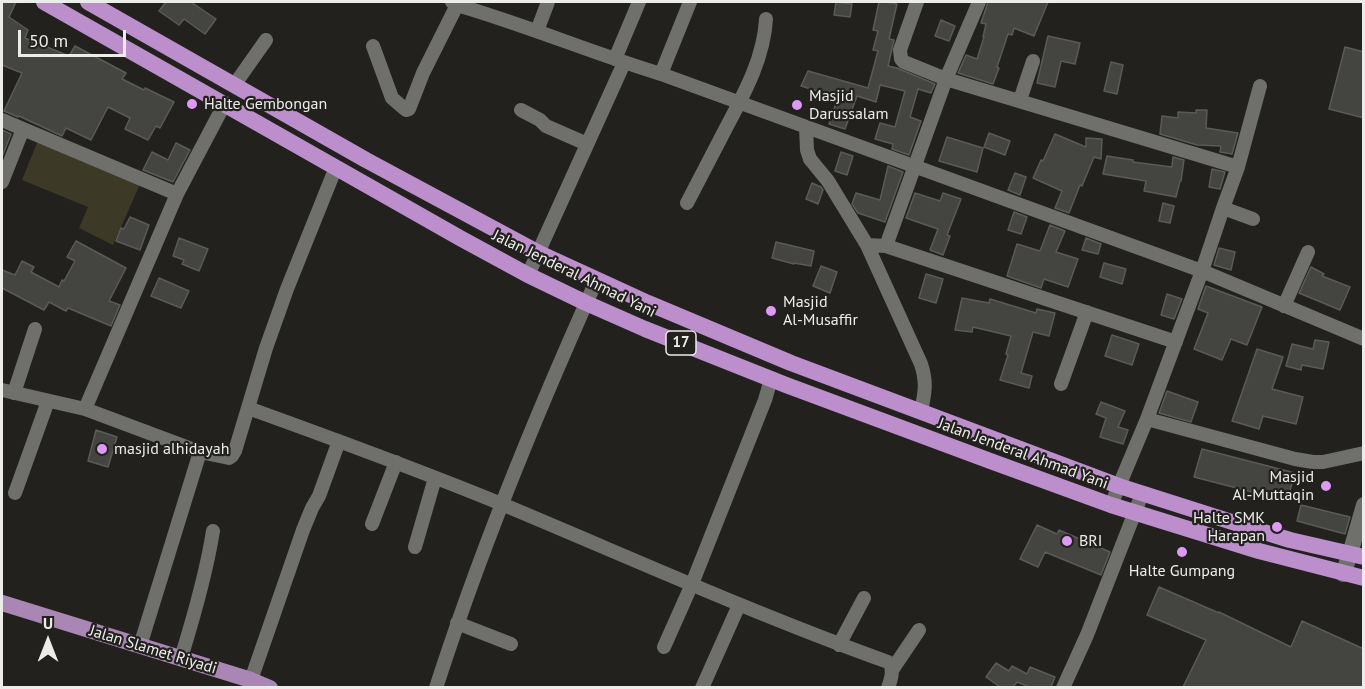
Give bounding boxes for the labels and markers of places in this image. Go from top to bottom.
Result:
place label: Masjid Darussalam [809,86,888,124]
place label: Halte Gembongan [204,94,327,114]
marker: Halte Gembongan [185,97,199,111]
marker: Masjid Darussalam [790,98,804,112]
place label: Masjid Al-Musaffir [783,292,858,330]
marker: Masjid Al-Musaffir [764,304,778,318]
place label: masjid alhidayah [114,439,229,459]
marker: masjid alhidayah [95,442,109,456]
place label: Masjid Al-Muttaqin [1233,467,1314,505]
marker: Masjid Al-Muttaqin [1319,479,1333,493]
place label: Halte SMK Harapan [1193,508,1265,546]
marker: Halte SMK Harapan [1270,520,1284,534]
place label: BRI [1079,531,1103,551]
marker: BRI [1060,534,1074,548]
marker: Halte Gumpang [1175,545,1189,559]
place label: Halte Gumpang [1129,561,1235,581]

